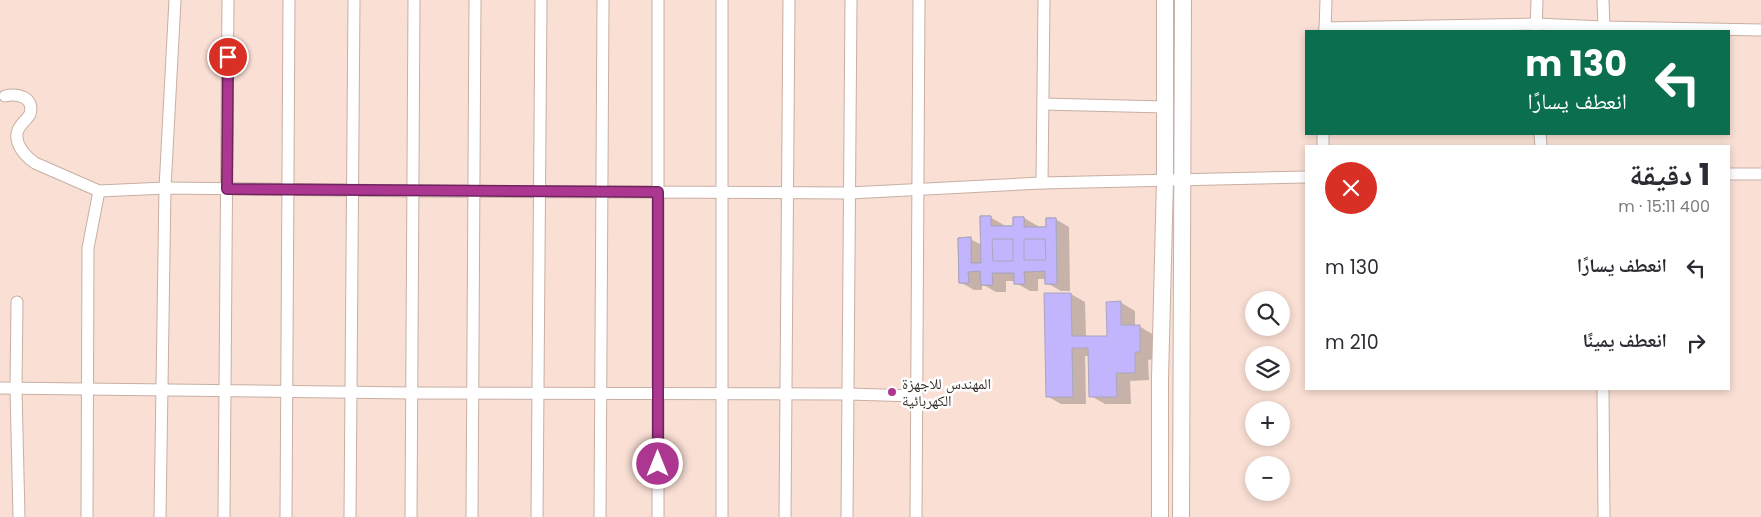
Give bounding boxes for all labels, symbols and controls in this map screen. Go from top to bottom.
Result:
pin [207,36,249,78]
text: 130 m [1525,39,1627,88]
icon: arrive [214,43,242,71]
icon: left [1645,50,1710,115]
text: انعطف يسارًا [1527,86,1627,117]
text: 1 دقيقة [1629,153,1710,196]
button: close [1325,162,1377,214]
text: 400 m · 15:11 [1618,195,1710,218]
text: انعطف يسارًا [1577,252,1667,279]
text: 130 m [1325,254,1379,281]
icon: left [1682,254,1710,282]
map controls [1245,291,1290,501]
button: search [1245,291,1290,336]
text: انعطف يمينًا [1582,327,1667,354]
text: 210 m [1325,329,1379,356]
icon: right [1682,329,1710,357]
button: layers [1245,346,1290,391]
place label: المهندس للاجهزة الكهربائية [902,373,991,411]
marker: المهندس للاجهزة الكهربائية [886,386,898,398]
button: + [1245,401,1290,446]
position arrow [631,437,683,489]
button: − [1245,456,1290,501]

